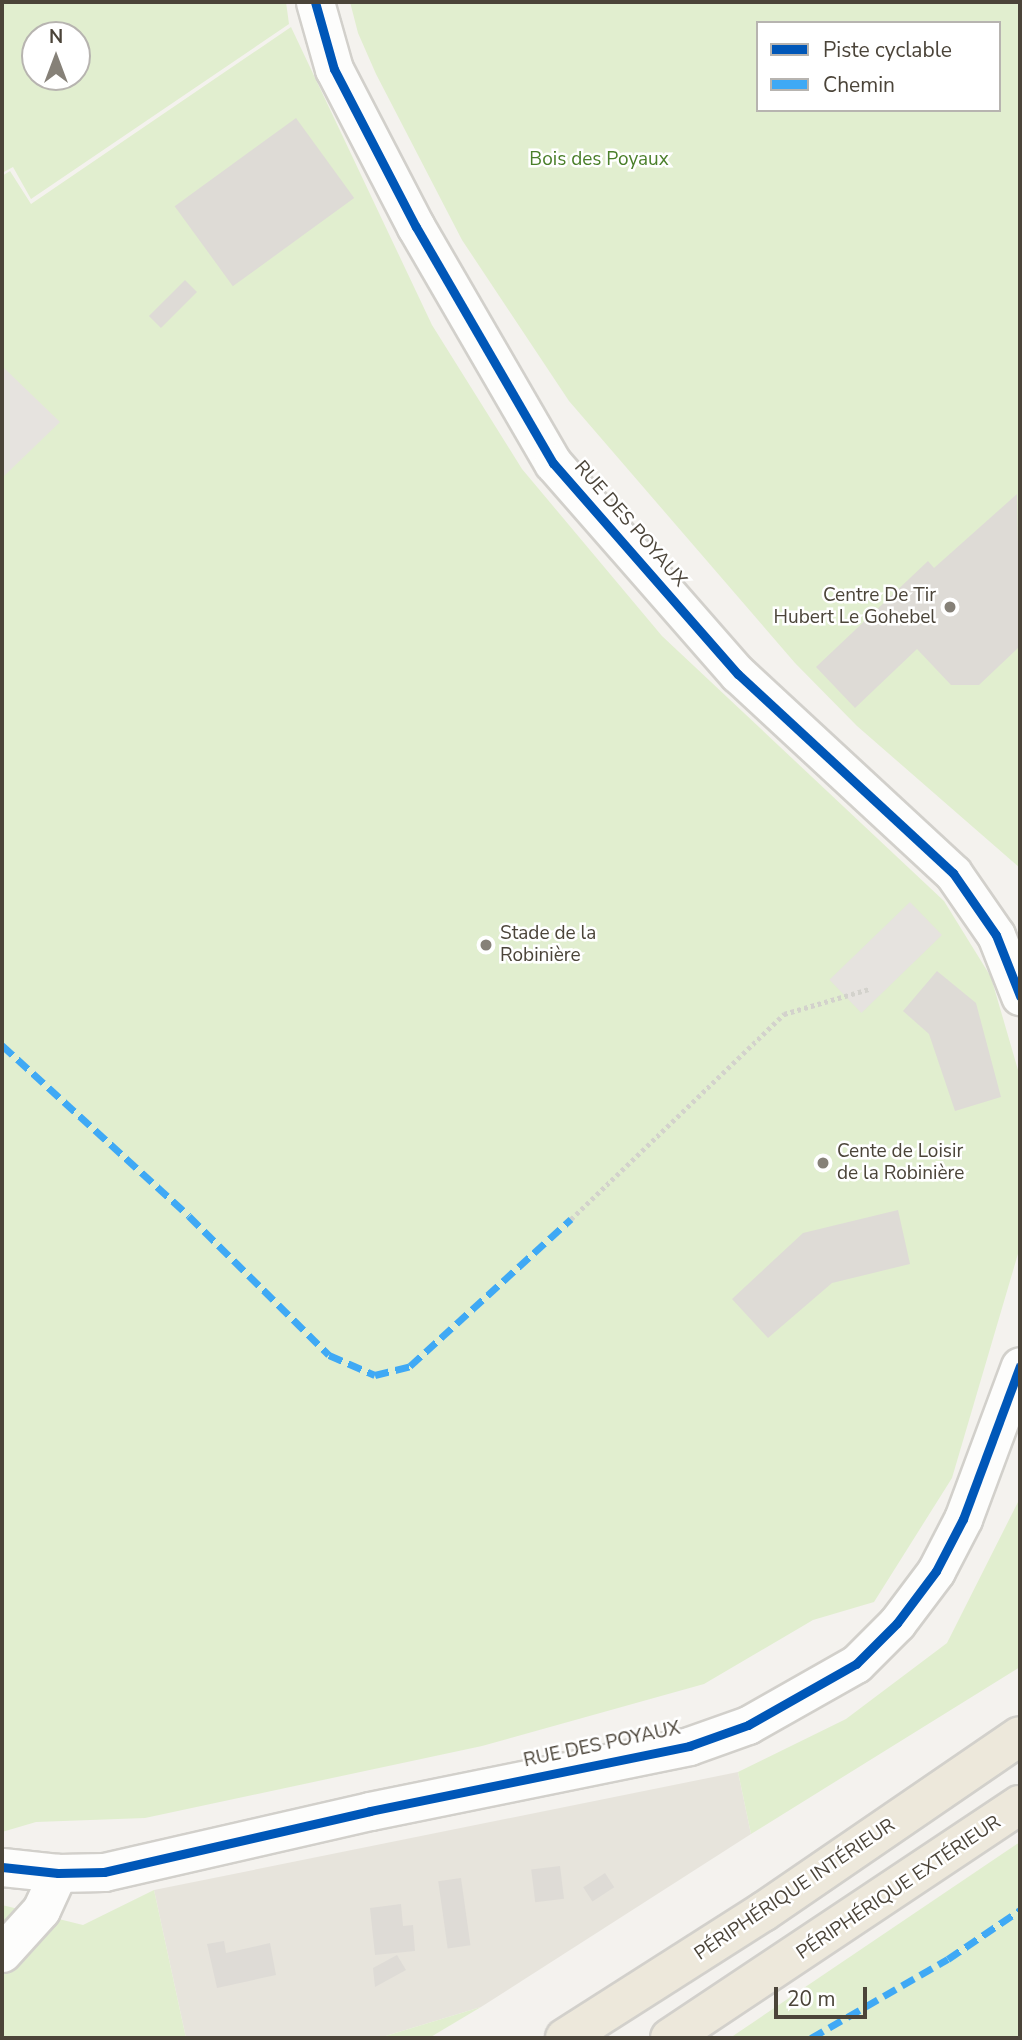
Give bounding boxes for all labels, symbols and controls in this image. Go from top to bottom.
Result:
north arrow [21,21,91,91]
legend [756,21,1001,112]
text: N [49,24,63,50]
text: Piste cyclable [823,36,952,64]
text: Chemin [823,71,895,99]
park label: Bois des Poyaux [529,149,669,171]
street label: RUE DES POYAUX [569,456,691,592]
place label: Centre De Tir Hubert Le Gohebel [774,585,936,629]
marker: Centre De Tir Hubert Le Gohebel [942,599,958,615]
place label: Stade de la Robinière [500,923,596,967]
marker: Stade de la Robinière [478,937,494,953]
place label: Cente de Loisir de la Robinière [837,1141,964,1185]
marker: Cente de Loisir de la Robinière [815,1155,831,1171]
street label: RUE DES POYAUX [522,1717,682,1773]
street label: PÉRIPHÉRIQUE EXTÉRIEUR [793,1811,1005,1965]
street label: PÉRIPHÉRIQUE INTÉRIEUR [690,1814,900,1966]
scale bar [777,1974,870,2018]
text: 20 m [787,1985,836,2013]

